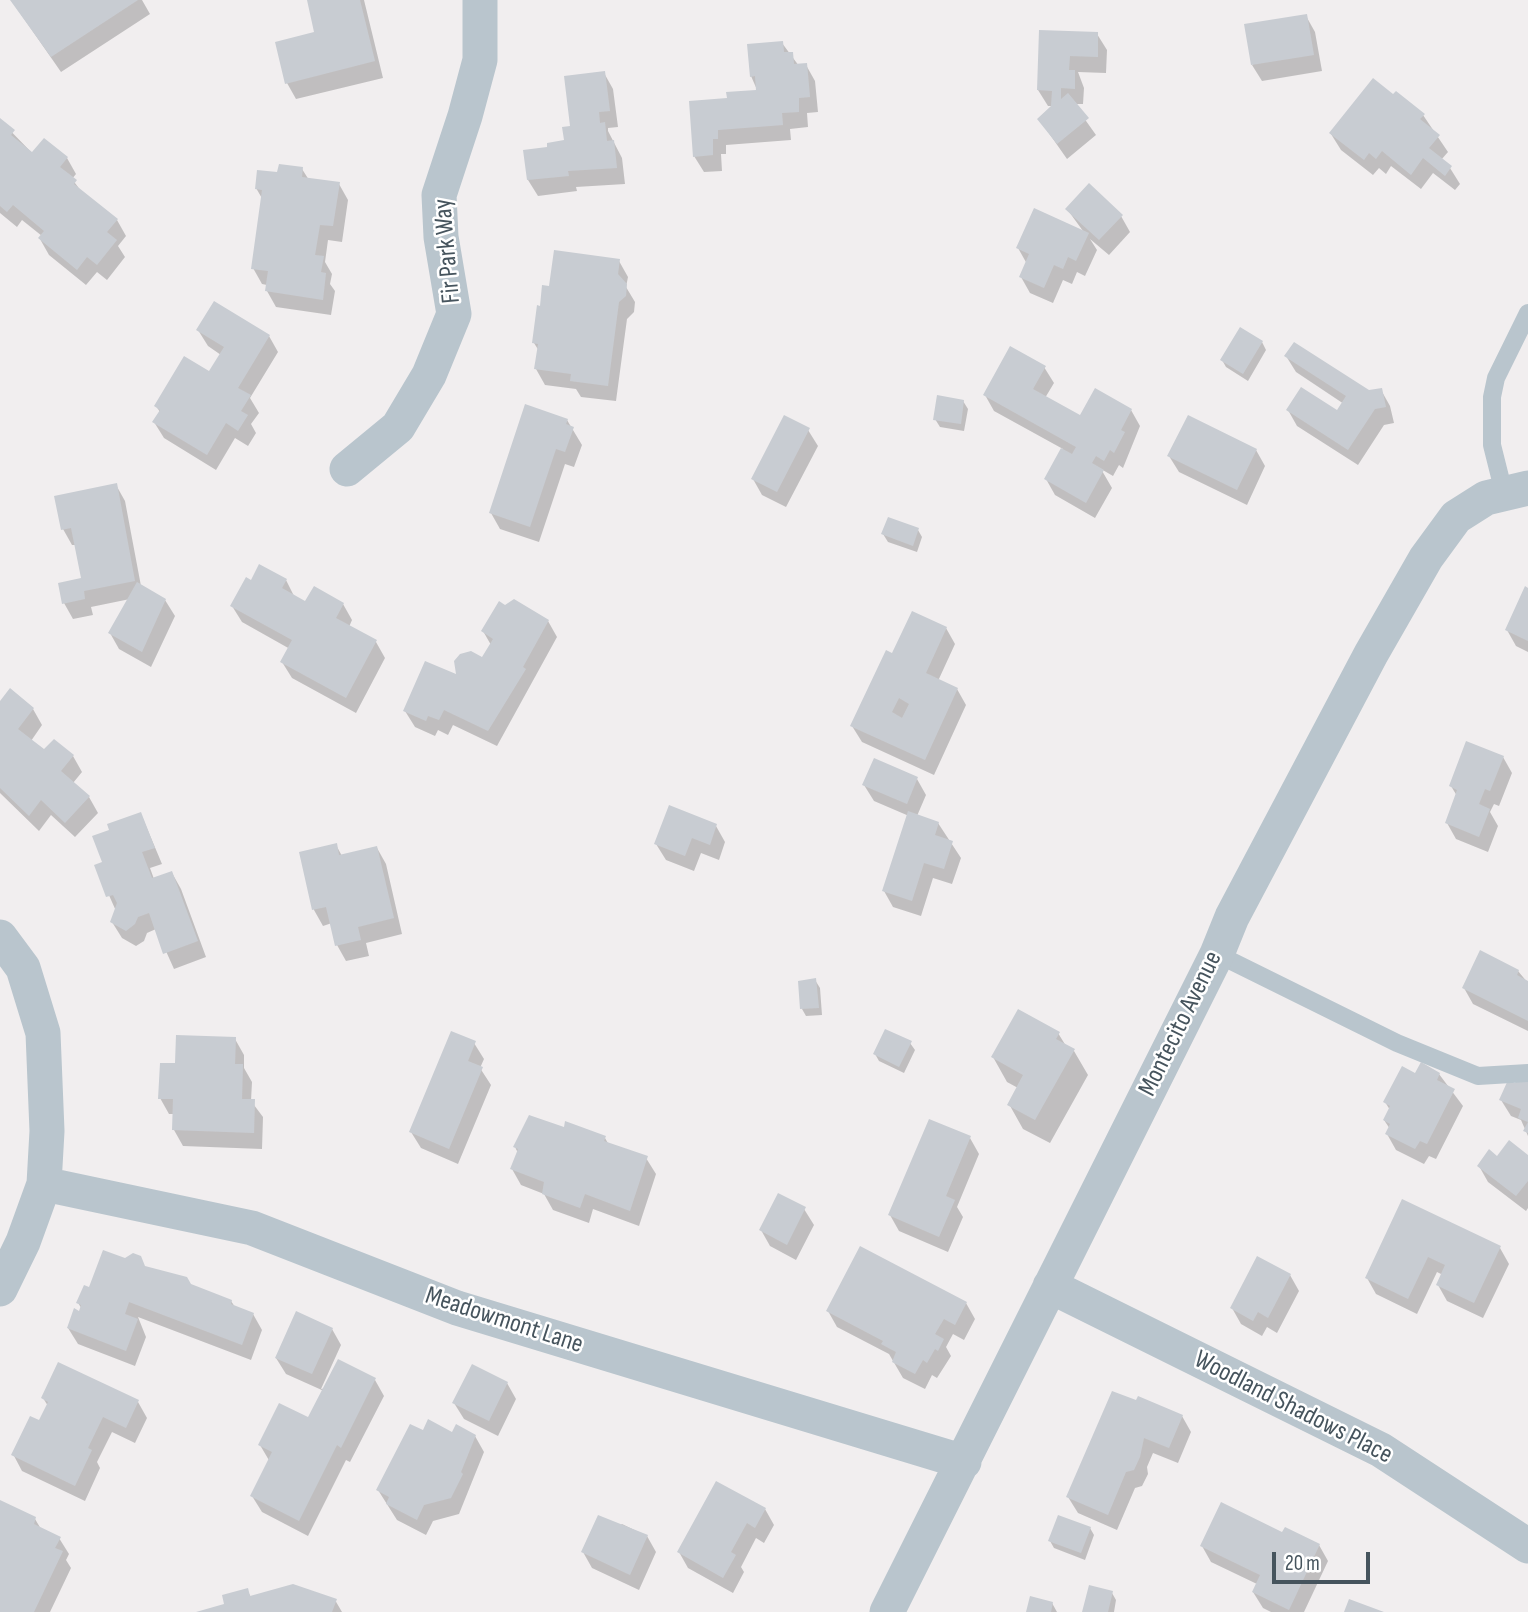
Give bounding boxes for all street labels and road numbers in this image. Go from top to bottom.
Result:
street label: Fir Park Way [428,197,468,305]
street label: Montecito Avenue [1133,947,1229,1101]
street label: Meadowmont Lane [421,1281,587,1361]
street label: Woodland Shadows Place [1189,1345,1397,1471]

